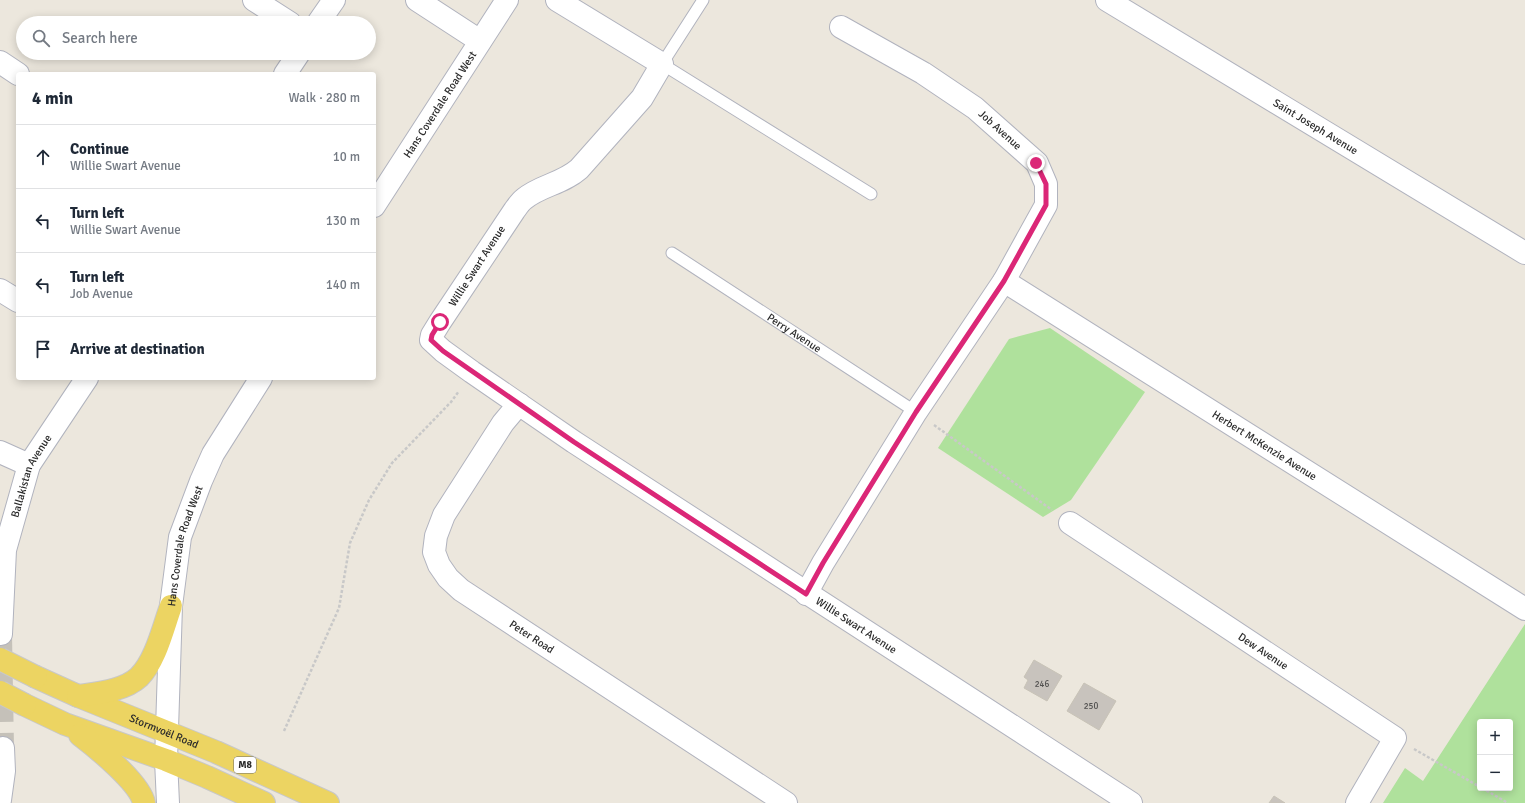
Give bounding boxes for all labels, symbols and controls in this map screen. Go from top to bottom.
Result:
search box [16,16,376,60]
icon: search [30,27,52,49]
text: Search here [62,29,138,47]
street label: Hans Coverdale Road West [400,48,479,160]
text: 4 min [32,88,73,109]
text: Walk · 280 m [289,90,360,106]
street label: Saint Joseph Avenue [1271,96,1360,157]
street label: Job Avenue [976,107,1024,153]
text: Continue [70,140,129,158]
icon: ahead [32,146,54,168]
text: 10 m [333,149,360,165]
route end [1027,154,1045,172]
text: Willie Swart Avenue [70,158,181,174]
text: Turn left [70,204,124,222]
icon: left [32,210,54,232]
text: 130 m [326,213,360,229]
text: Willie Swart Avenue [70,222,181,238]
street label: Willie Swart Avenue [446,223,508,309]
text: Turn left [70,268,124,286]
icon: left [32,274,54,296]
text: 140 m [326,277,360,293]
text: Job Avenue [70,286,133,302]
street label: Perry Avenue [765,310,824,355]
route start [431,313,449,331]
icon: arrive [32,338,54,360]
text: Arrive at destination [70,340,205,358]
street label: Herbert McKenzie Avenue [1210,407,1319,483]
street label: Ballakistan Avenue [8,432,54,519]
street label: Hans Coverdale Road West [165,484,205,607]
street label: Willie Swart Avenue [813,594,899,656]
street label: Peter Road [507,617,557,656]
street label: Dew Avenue [1236,630,1291,672]
house number: 246 [1035,679,1049,690]
house number: 250 [1084,701,1098,712]
street label: Stormvoël Road [128,711,201,751]
map controls [1477,719,1513,791]
button: + [1477,719,1513,755]
button: − [1477,755,1513,791]
road number: M8 [234,757,256,773]

